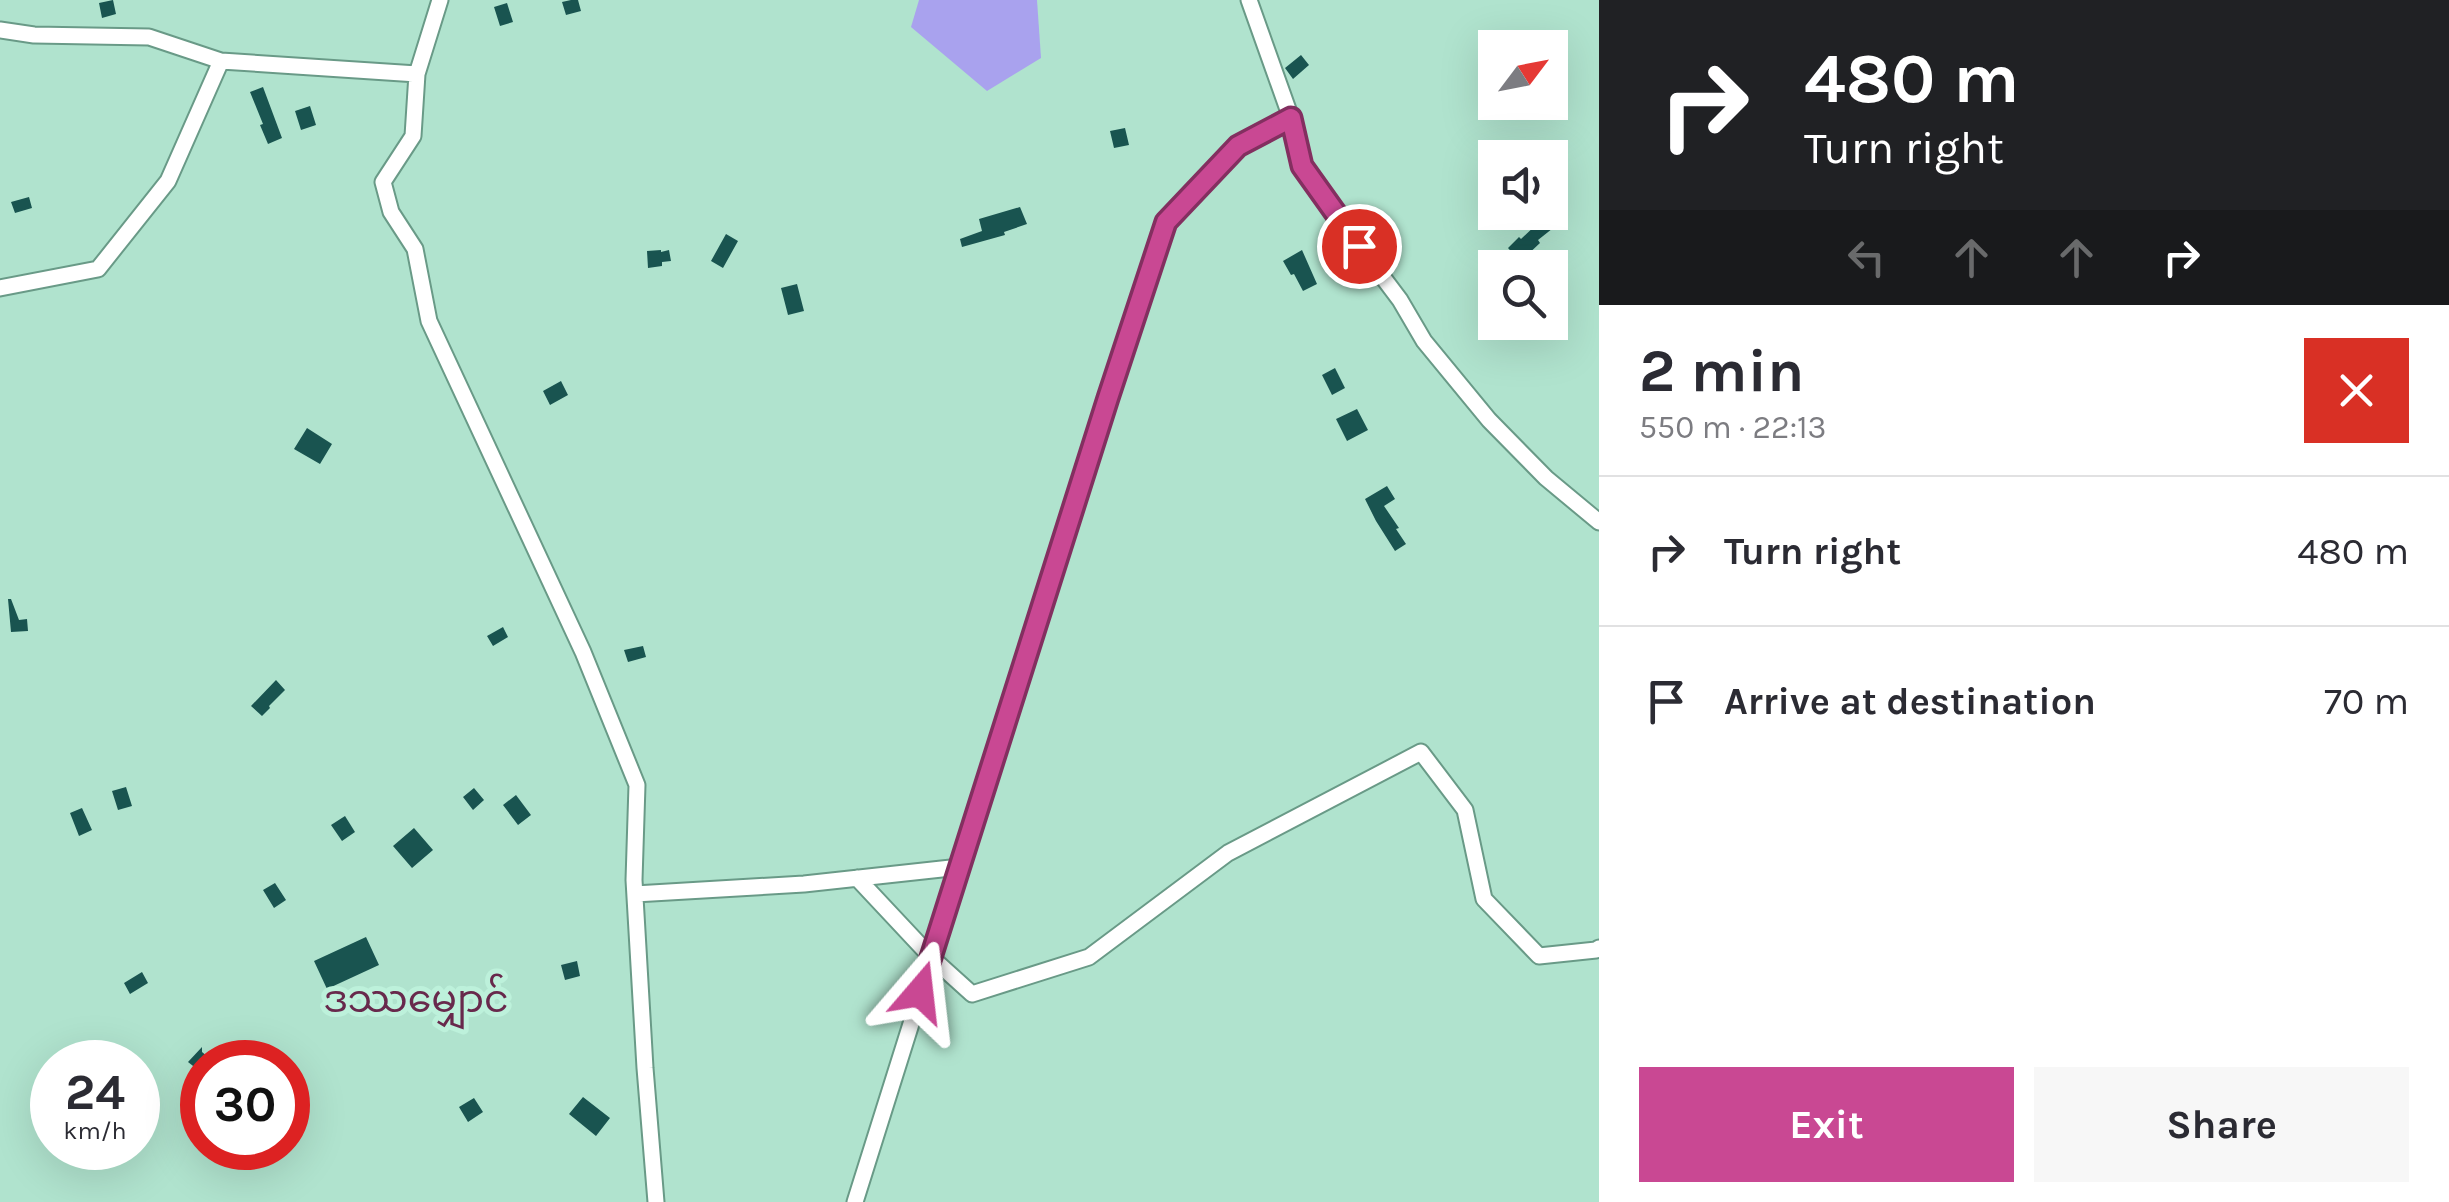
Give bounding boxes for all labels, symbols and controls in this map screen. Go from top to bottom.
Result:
north arrow [1478,30,1568,120]
map controls [1478,30,1568,340]
text: 480 m [1804,38,2019,120]
icon: right [1639,40,1769,170]
text: Turn right [1804,122,2004,174]
button: sound [1478,140,1568,230]
pin [1317,204,1402,289]
icon: arrive [1332,219,1387,274]
icon: left [1839,230,1894,285]
icon: ahead [1944,230,1999,285]
icon: ahead [2049,230,2104,285]
icon: right [2154,230,2209,285]
button: search [1478,250,1568,340]
text: 2 min [1639,336,1804,406]
button: close [2304,338,2409,443]
text: 550 m · 22:13 [1639,409,1827,446]
icon: right [1639,524,1694,579]
text: Turn right [1724,529,1901,574]
text: 480 m [2297,529,2409,574]
icon: arrive [1639,674,1694,729]
text: Arrive at destination [1724,679,2096,724]
text: 70 m [2324,679,2409,724]
position arrow [868,940,972,1044]
district label: ဒဿမျှောင် [323,973,509,1030]
speed limit sign: 30 [180,1040,310,1170]
text: 24 [65,1063,125,1122]
button: Exit [1639,1067,2014,1182]
button: Share [2034,1067,2409,1182]
text: km/h [63,1116,127,1145]

